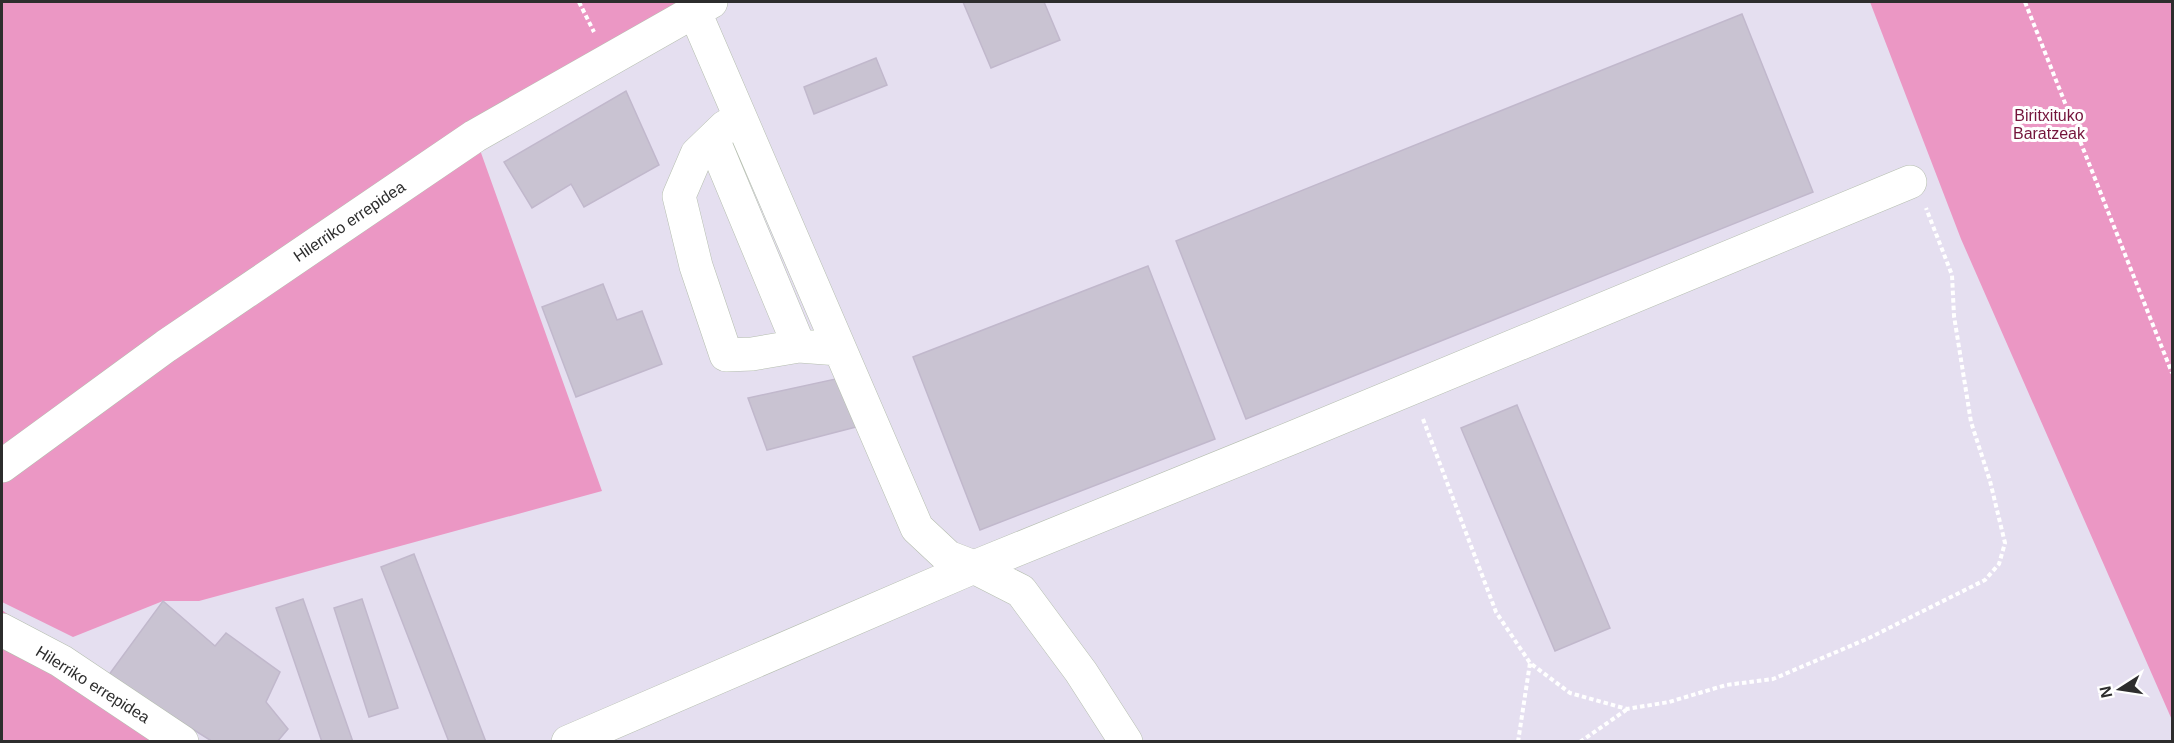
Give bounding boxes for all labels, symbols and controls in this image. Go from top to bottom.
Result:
park label: Biritxituko Baratzeak [2013,107,2086,142]
street label: Hilerriko errepidea [290,178,408,265]
street label: Hilerriko errepidea [33,643,153,726]
north arrow [2090,659,2150,719]
text: N [2096,685,2115,699]

